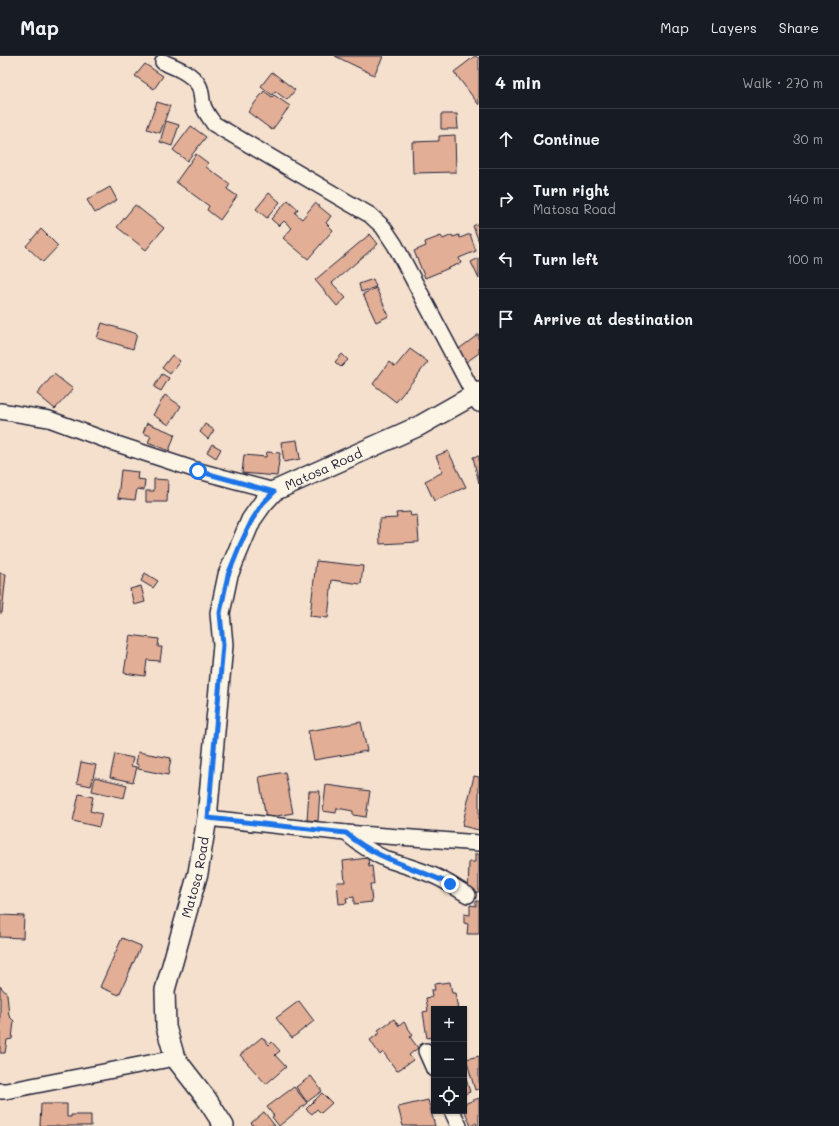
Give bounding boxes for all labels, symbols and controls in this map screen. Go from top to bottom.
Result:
text: Map [20,15,59,40]
text: Map [660,18,689,37]
text: Layers [711,18,757,37]
text: Share [779,18,819,37]
text: 4 min [495,71,541,93]
text: Walk · 270 m [742,74,823,91]
icon: ahead [495,128,517,150]
text: Continue [533,129,600,149]
text: 30 m [793,130,823,147]
text: Turn right [533,180,610,200]
icon: right [495,188,517,210]
text: 140 m [787,190,823,207]
text: Matosa Road [533,200,616,217]
icon: left [495,248,517,270]
text: Turn left [533,249,598,269]
text: 100 m [787,250,823,267]
icon: arrive [495,308,517,330]
text: Arrive at destination [533,309,693,329]
street label: Matosa Road [282,444,364,493]
route start [189,462,207,480]
street label: Matosa Road [177,835,212,920]
route end [441,875,459,893]
map controls [431,1006,467,1114]
button: + [431,1006,467,1042]
button: − [431,1042,467,1078]
button: locate [431,1078,467,1114]

